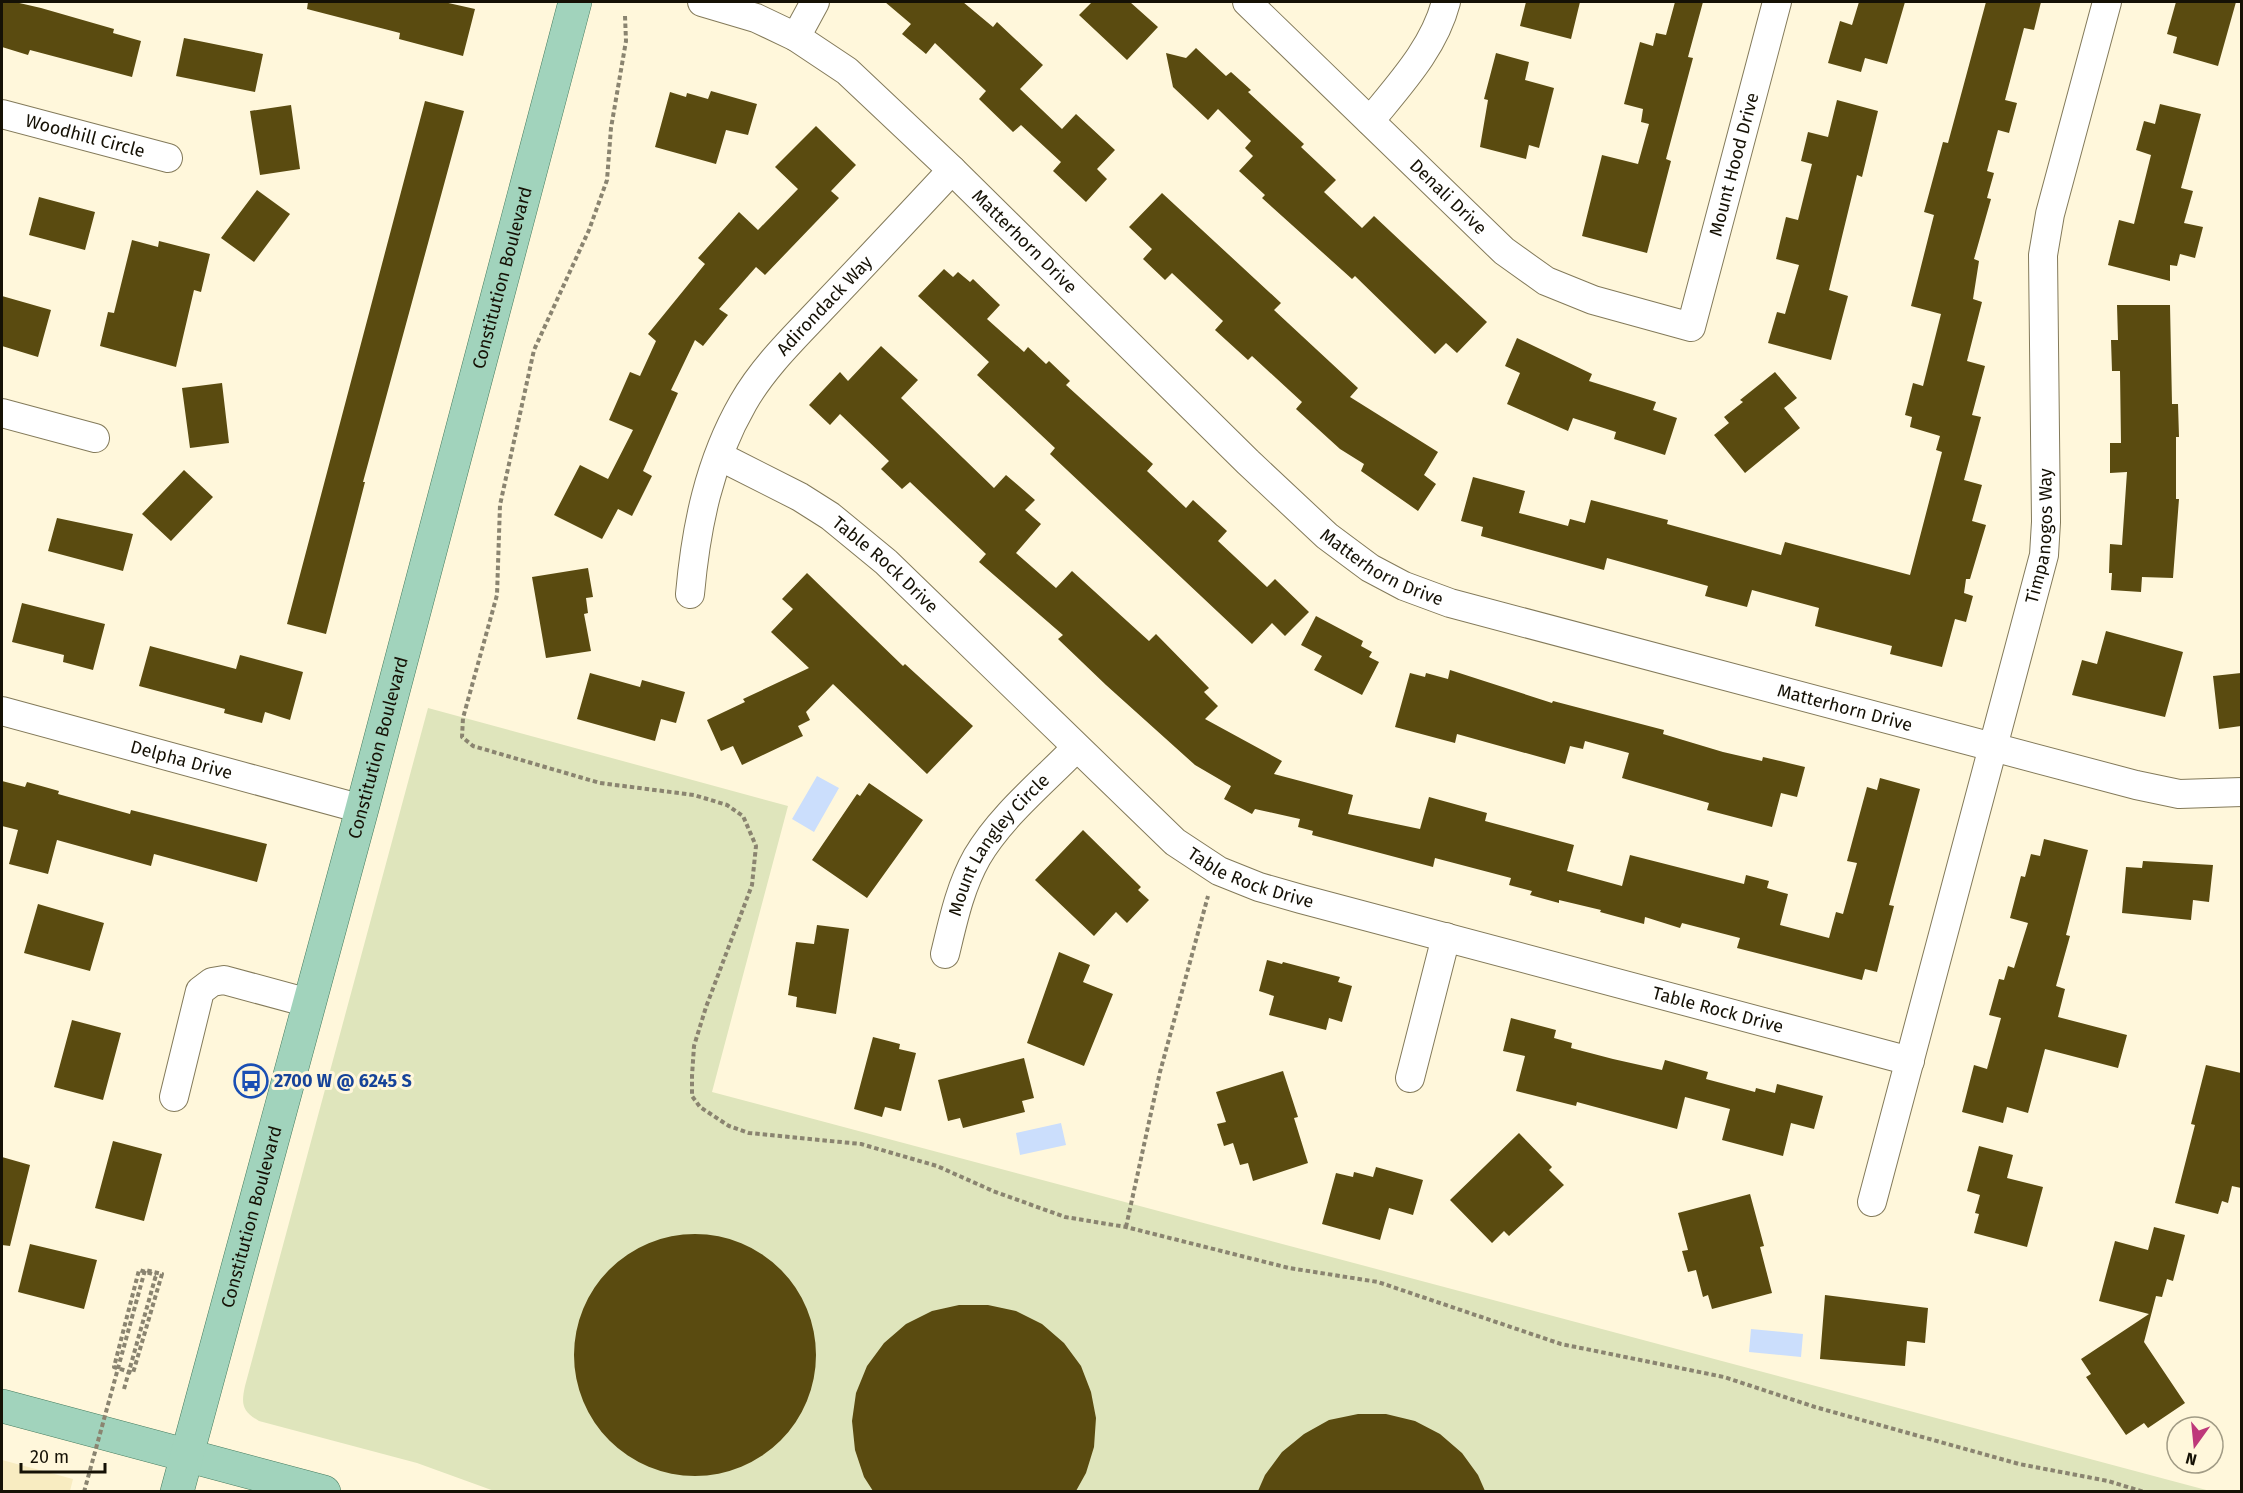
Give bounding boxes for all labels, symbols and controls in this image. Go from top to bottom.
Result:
street label: Mount Hood Drive [1704,90,1764,239]
street label: Woodhill Circle [23,110,147,162]
street label: Denali Drive [1405,155,1491,239]
street label: Constitution Boulevard [468,184,537,371]
street label: Matterhorn Drive [967,185,1082,298]
street label: Adirondack Way [772,251,877,360]
street label: Timpanogos Way [2021,468,2057,606]
street label: Table Rock Drive [828,512,943,618]
street label: Matterhorn Drive [1316,524,1446,611]
street label: Constitution Boulevard [343,654,413,841]
street label: Matterhorn Drive [1775,679,1915,736]
street label: Delpha Drive [128,735,235,784]
street label: Mount Langley Circle [944,769,1054,919]
street label: Table Rock Drive [1184,842,1316,913]
street label: Table Rock Drive [1650,982,1786,1038]
bus stop icon: 2700 W @ 6245 S [233,1063,269,1099]
place label: 2700 W @ 6245 S [274,1070,412,1092]
street label: Constitution Boulevard [216,1123,287,1310]
north arrow [2165,1415,2225,1475]
scale bar [21,1436,105,1474]
text: 20 m [30,1446,69,1468]
text: N [2184,1448,2199,1470]

